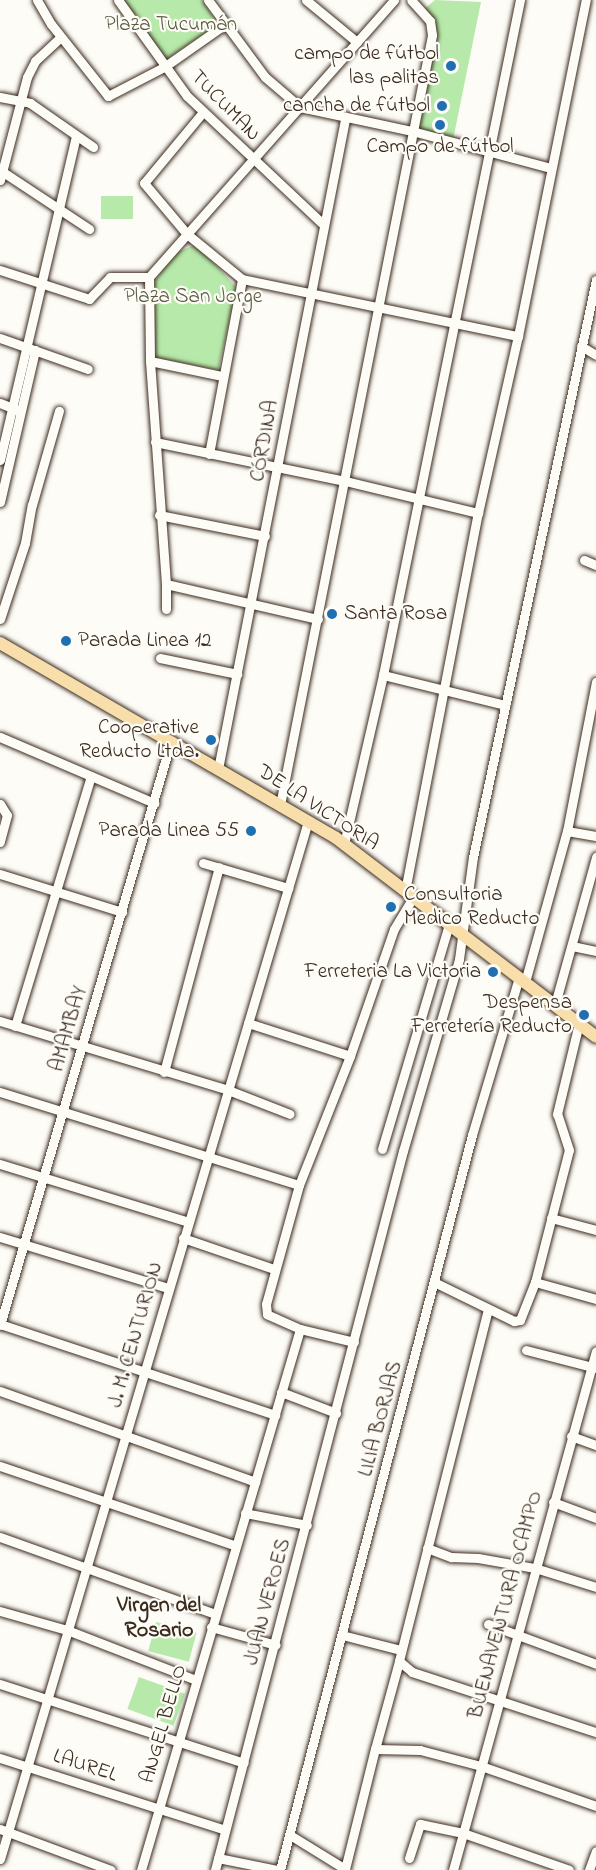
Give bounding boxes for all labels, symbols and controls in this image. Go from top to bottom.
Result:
park label: Plaza Tucumán [105,12,237,38]
place label: campo de fútbol las palitas [294,41,439,91]
marker: campo de fútbol las palitas [444,59,458,73]
street label: TUCUMAN [185,65,265,147]
place label: cancha de fútbol [283,93,430,119]
marker: cancha de fútbol [435,99,449,113]
marker: Campo de fútbol [433,118,447,132]
place label: Campo de fútbol [367,134,513,160]
park label: Plaza San Jorge [124,284,262,310]
street label: CÓRDINA [245,398,285,484]
place label: Santa Rosa [344,601,447,627]
marker: Santa Rosa [325,607,339,621]
place label: Parada Linea 12 [78,628,211,654]
marker: Parada Linea 12 [59,634,73,648]
place label: Cooperative Reducto Ltda. [79,715,199,765]
marker: Cooperative Reducto Ltda. [204,733,218,747]
street label: DE LA VICTORIA [253,759,383,857]
place label: Parada Linea 55 [99,818,239,844]
marker: Parada Linea 55 [244,824,258,838]
place label: Consultoria Medico Reducto [404,882,539,932]
marker: Consultoria Medico Reducto [382,898,400,916]
place label: Ferreteria La Victoria [304,959,481,985]
marker: Ferreteria La Victoria [486,965,500,979]
street label: AMAMBAY [45,983,93,1075]
place label: Despensa Ferretería Reducto [411,990,572,1040]
marker: Despensa Ferretería Reducto [577,1008,591,1022]
street label: J. M. CENTURION [103,1259,169,1411]
street label: LILIA BORJAS [353,1358,409,1480]
street label: BUENAVENTURA OCAMPO [463,1488,549,1722]
street label: JUAN VEROES [239,1536,297,1668]
district label: Virgen del Rosario [117,1593,201,1645]
street label: ANGEL BELLO [135,1662,193,1786]
street label: LAUREL [50,1744,120,1788]

